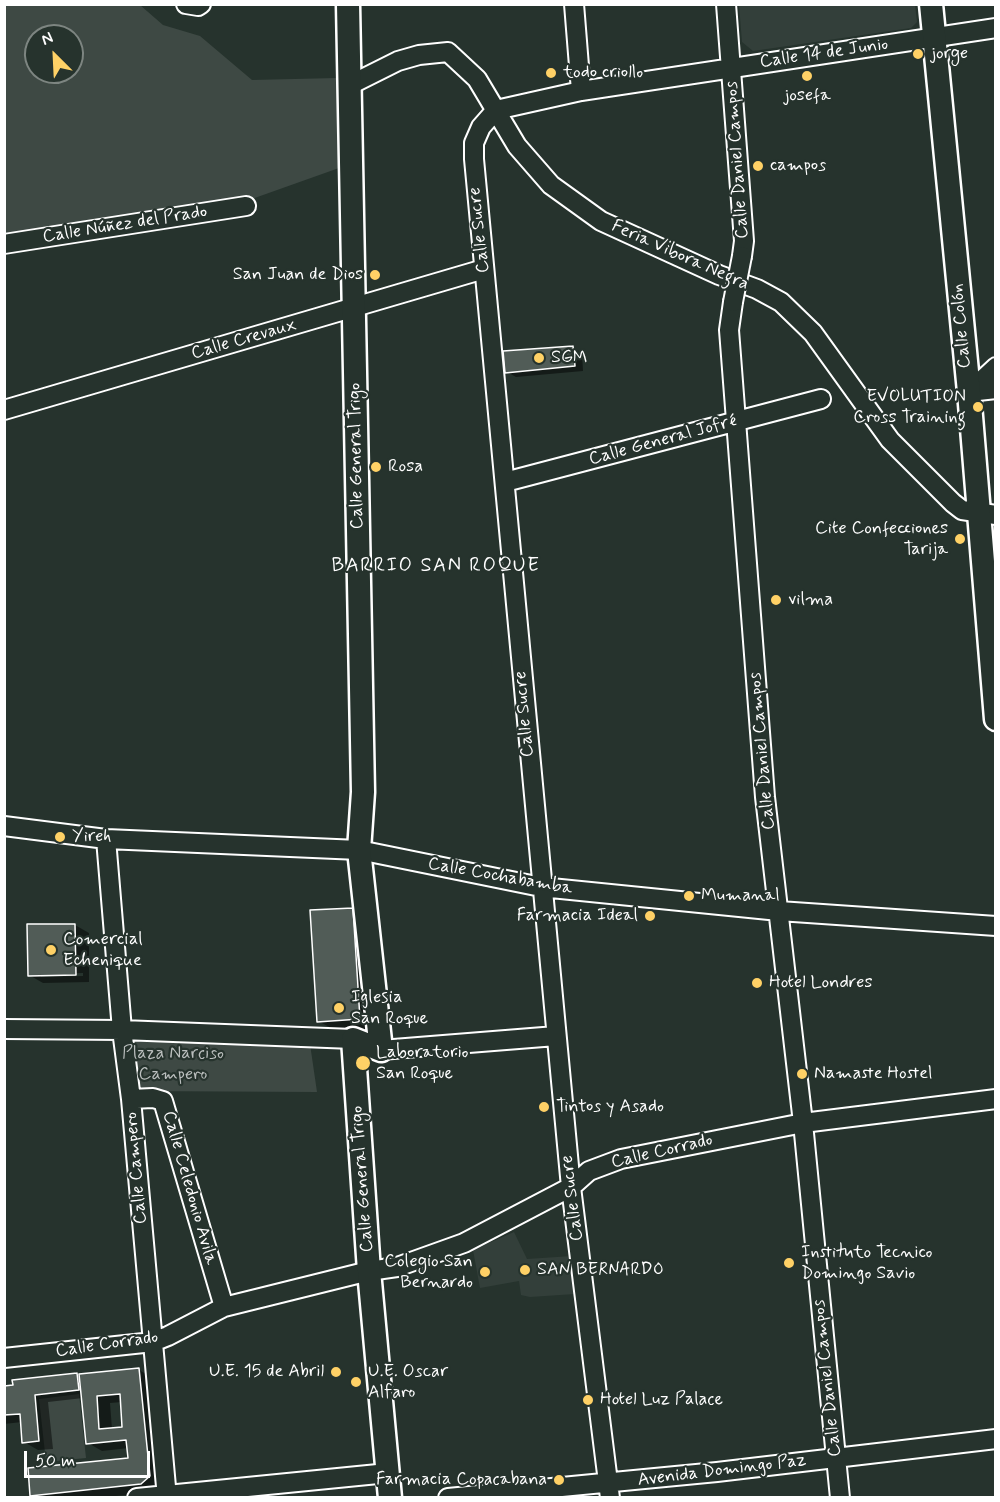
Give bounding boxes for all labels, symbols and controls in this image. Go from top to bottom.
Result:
north arrow [24,24,84,84]
text: N [38,27,56,51]
street label: Calle 14 de Junio [758,34,890,74]
place label: jorge [930,43,968,65]
marker: jorge [911,47,925,61]
place label: todo criollo [563,62,643,84]
marker: todo criollo [544,66,558,80]
marker: josefa [800,69,814,83]
street label: Calle Daniel Campos [722,80,754,240]
place label: josefa [783,85,831,107]
place label: campos [770,155,826,177]
marker: campos [751,159,765,173]
street label: Calle Sucre [465,186,495,274]
street label: Calle Núñez del Prado [41,201,209,249]
street label: Feria Vibora Negra [608,216,752,296]
place label: San Juan de Dios [233,264,363,286]
marker: San Juan de Dios [368,268,382,282]
street label: Calle Colón [948,283,976,369]
street label: Calle Crevaux [189,315,299,365]
place label: SGM [551,347,588,369]
marker: SGM [532,351,546,365]
street label: Calle General Trigo [345,382,369,530]
place label: EVOLUTION Cross Training [853,386,966,428]
marker: EVOLUTION Cross Training [971,400,985,414]
street label: Calle General Jofré [587,411,739,471]
place label: Rosa [388,456,423,478]
marker: Rosa [369,460,383,474]
place label: Cite Confecciones Tarija [815,518,948,560]
marker: Cite Confecciones Tarija [953,532,967,546]
district label: BARRIO SAN ROQUE [330,555,542,579]
place label: vilma [788,589,833,611]
marker: vilma [769,593,783,607]
street label: Calle Sucre [510,670,540,758]
street label: Calle Daniel Campos [745,671,781,831]
place label: Yireh [72,826,111,848]
marker: Yireh [53,830,67,844]
street label: Calle Cochabamba [426,854,574,900]
place label: Mumanal [701,885,780,907]
marker: Mumanal [682,889,696,903]
place label: Farmacia Ideal [517,905,638,927]
marker: Farmacia Ideal [643,909,657,923]
place label: Comercial Echenique [63,929,143,972]
marker: Comercial Echenique [44,943,58,957]
place label: Hotel Londres [769,972,873,994]
marker: Hotel Londres [750,976,764,990]
place label: Iglesia San Roque [351,987,428,1030]
marker: Iglesia San Roque [332,1001,346,1015]
place label: Laboratorio San Roque [376,1042,469,1084]
park label: Plaza Narciso Campero [122,1043,224,1086]
marker: Laboratorio San Roque [354,1054,372,1072]
place label: Namaste Hostel [814,1063,933,1085]
marker: Namaste Hostel [795,1067,809,1081]
place label: Tintos y Asado [556,1096,664,1118]
marker: Tintos y Asado [537,1100,551,1114]
street label: Calle General Trigo [347,1105,379,1253]
street label: Calle Celedonio Avila [157,1109,221,1267]
street label: Calle Campero [121,1111,153,1225]
street label: Calle Corrado [609,1130,715,1174]
street label: Calle Sucre [557,1154,589,1242]
place label: Instituto Tecnico Domingo Savio [801,1242,932,1284]
place label: Colegio San Bernardo [384,1251,473,1294]
marker: Instituto Tecnico Domingo Savio [782,1256,796,1270]
place label: SAN BERNARDO [537,1259,664,1281]
marker: SAN BERNARDO [518,1263,532,1277]
marker: Colegio San Bernardo [478,1265,492,1279]
street label: Calle Daniel Campos [809,1298,847,1458]
street label: Calle Corrado [54,1327,160,1363]
place label: U.E. 15 de Abril [209,1361,324,1383]
place label: U.E. Oscar Alfaro [368,1361,448,1404]
marker: U.E. 15 de Abril [329,1365,343,1379]
marker: U.E. Oscar Alfaro [349,1375,363,1389]
place label: Hotel Luz Palace [600,1389,723,1411]
marker: Hotel Luz Palace [581,1393,595,1407]
scale bar [27,1439,153,1477]
text: 50 m [35,1449,75,1473]
street label: Avenida Domingo Paz [637,1450,807,1492]
place label: Farmacia Copacabana [376,1469,547,1491]
marker: Farmacia Copacabana [552,1473,566,1487]

